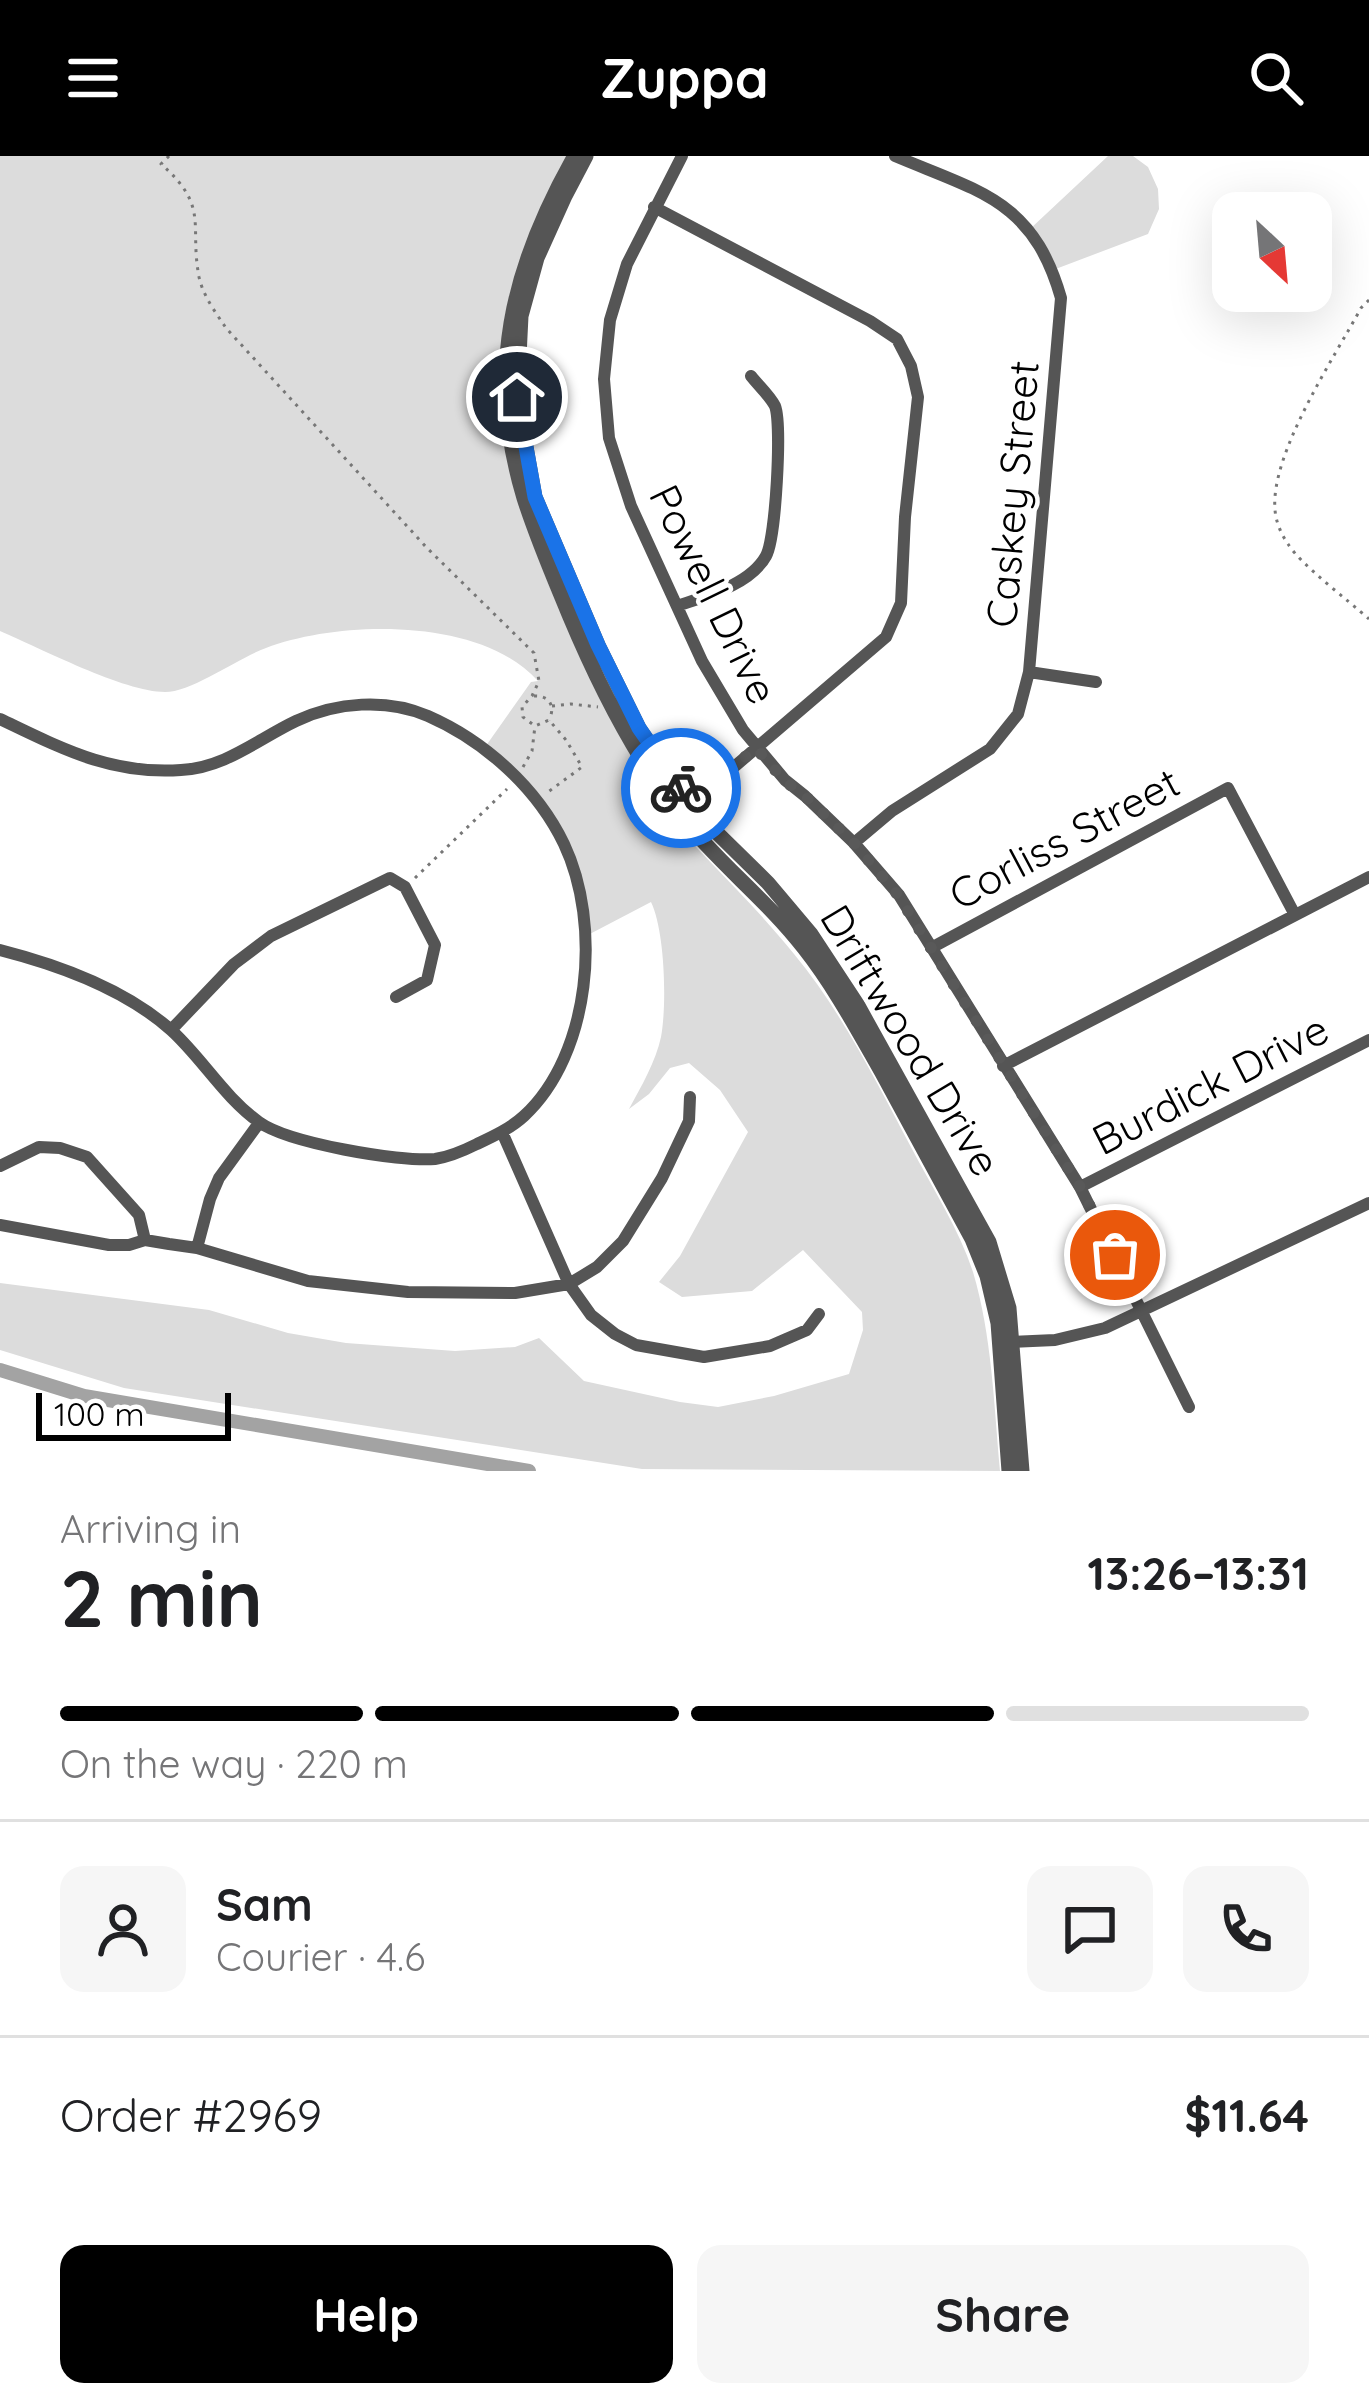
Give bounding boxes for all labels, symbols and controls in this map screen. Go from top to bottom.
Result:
text: Zuppa [600,44,769,112]
icon: menu [60,45,126,111]
icon: search [1243,45,1309,111]
north arrow [1212,192,1332,312]
map controls [1212,192,1332,312]
pin [466,346,568,448]
street label: Caskey Street [974,358,1050,630]
icon: home [484,364,550,430]
street label: Powell Drive [638,476,790,712]
courier [621,728,741,848]
icon: bike [648,755,714,821]
street label: Corliss Street [940,755,1188,921]
street label: Driftwood Drive [809,895,1013,1185]
street label: Burdick Drive [1083,1002,1337,1166]
pin [1064,1204,1166,1306]
icon: bag [1082,1222,1148,1288]
scale bar [36,1387,231,1440]
text: 100 m [54,1393,145,1434]
text: Arriving in [60,1504,241,1553]
text: 13:26–13:31 [1088,1545,1309,1601]
text: 2 min [60,1549,263,1647]
text: On the way · 220 m [60,1739,408,1788]
button: person [60,1866,186,1992]
button: chat [1027,1866,1153,1992]
button: phone [1183,1866,1309,1992]
text: Sam [216,1876,313,1932]
text: Courier · 4.6 [216,1932,425,1981]
text: Order #2969 [60,2087,322,2143]
text: $11.64 [1185,2087,1309,2143]
button: Help [60,2245,673,2383]
button: Share [697,2245,1309,2383]

